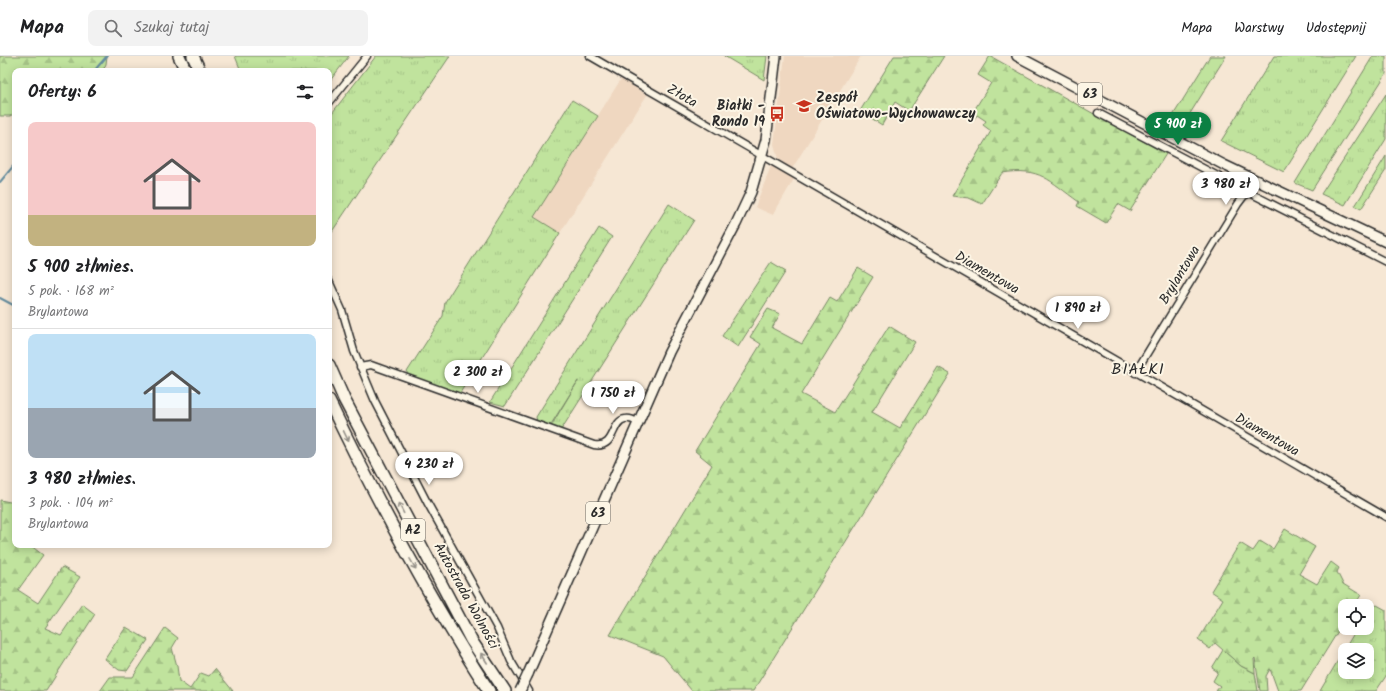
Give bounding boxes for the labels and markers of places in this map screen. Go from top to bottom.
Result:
place label: Zespół Oświatowo-Wychowawczy [816,87,976,125]
place label: Białki - Rondo 19 [712,95,765,133]
school or university icon: Zespół Oświatowo-Wychowawczy [795,97,813,115]
bus stop icon: Białki - Rondo 19 [768,105,786,123]
pin: 5 900 zł [1137,112,1219,146]
pin: 3 980 zł [1185,172,1267,206]
pin: 1 890 zł [1037,296,1119,330]
pin: 2 300 zł [437,360,519,394]
pin: 1 750 zł [572,381,654,415]
pin: 4 230 zł [388,452,470,486]

